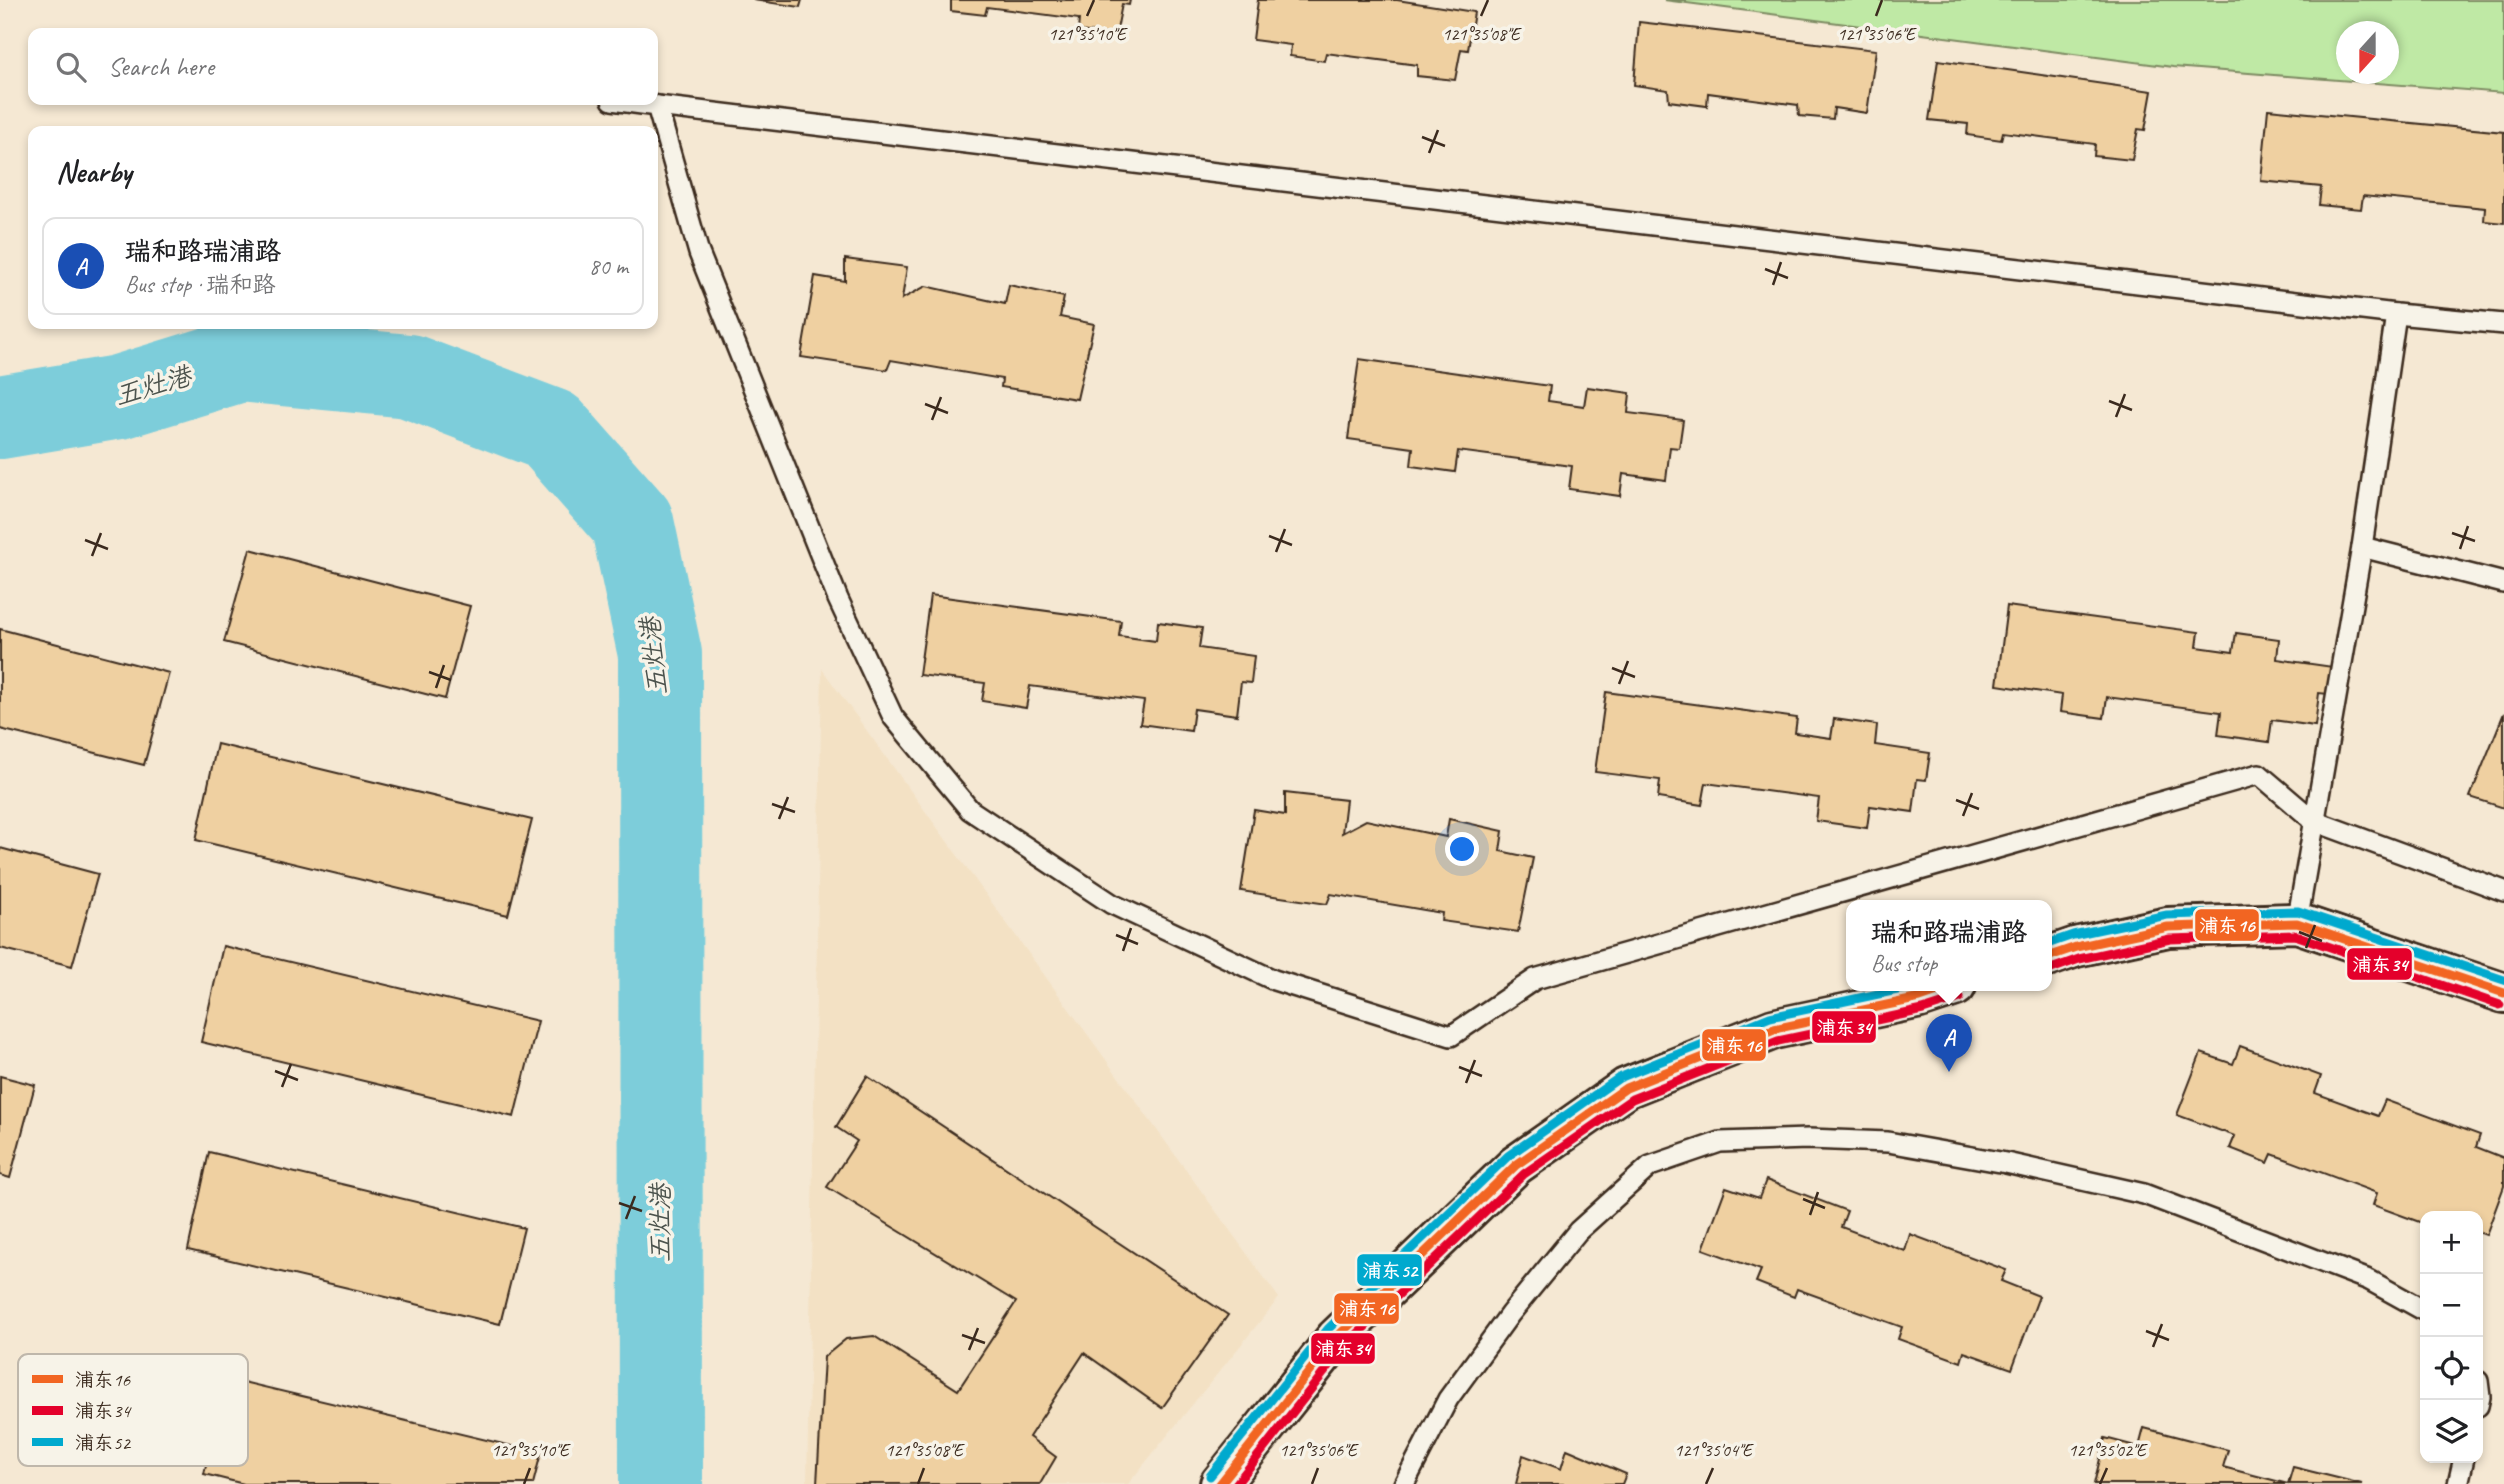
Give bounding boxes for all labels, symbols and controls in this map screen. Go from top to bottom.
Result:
north arrow [2336,21,2399,84]
text: 121°35'10"E [1048,23,1128,45]
text: 121°35'08"E [1442,23,1522,45]
text: 121°35'06"E [1837,23,1917,45]
search box [28,28,658,105]
icon: search [52,48,90,86]
text: Search here [108,50,214,83]
text: Nearby [56,153,132,191]
text: 瑞和路瑞浦路 [125,235,281,268]
text: A [75,252,87,281]
text: 80 m [589,252,628,281]
text: Bus stop · 瑞和路 [125,270,276,299]
water label: 五灶港 [111,359,198,413]
water label: 五灶港 [633,613,674,697]
your location [1445,832,1479,866]
popup [1846,900,2052,991]
line badge: 浦东16 [2194,908,2260,942]
text: 浦东16 [2199,914,2257,938]
text: 瑞和路瑞浦路 [1871,916,2027,949]
line badge: 浦东34 [2346,947,2413,981]
text: Bus stop [1871,949,1937,978]
text: 浦东34 [2352,953,2410,977]
line badge: 浦东34 [1811,1010,1877,1044]
pin: A [1926,1014,1972,1072]
text: 浦东34 [1816,1016,1874,1040]
line badge: 浦东16 [1701,1028,1767,1062]
text: 浦东16 [1706,1034,1764,1058]
water label: 五灶港 [644,1181,677,1262]
map controls [2420,1211,2483,1463]
button: + [2420,1211,2483,1274]
line badge: 浦东52 [1356,1253,1423,1287]
text: 浦东52 [1363,1259,1420,1283]
button: − [2420,1274,2483,1337]
line badge: 浦东16 [1333,1292,1400,1325]
text: 浦东16 [1339,1297,1397,1321]
line badge: 浦东34 [1310,1332,1376,1365]
text: 浦东34 [1315,1337,1373,1361]
button: locate [2420,1337,2483,1400]
legend [18,1354,248,1466]
text: 浦东16 [75,1368,132,1392]
text: 浦东34 [75,1399,133,1423]
button: layers [2420,1400,2483,1463]
text: 浦东52 [75,1431,132,1455]
text: 121°35'10"E [491,1439,571,1461]
text: 121°35'08"E [885,1439,965,1461]
text: 121°35'06"E [1279,1439,1359,1461]
text: 121°35'04"E [1674,1439,1754,1461]
text: 121°35'02"E [2068,1439,2148,1461]

